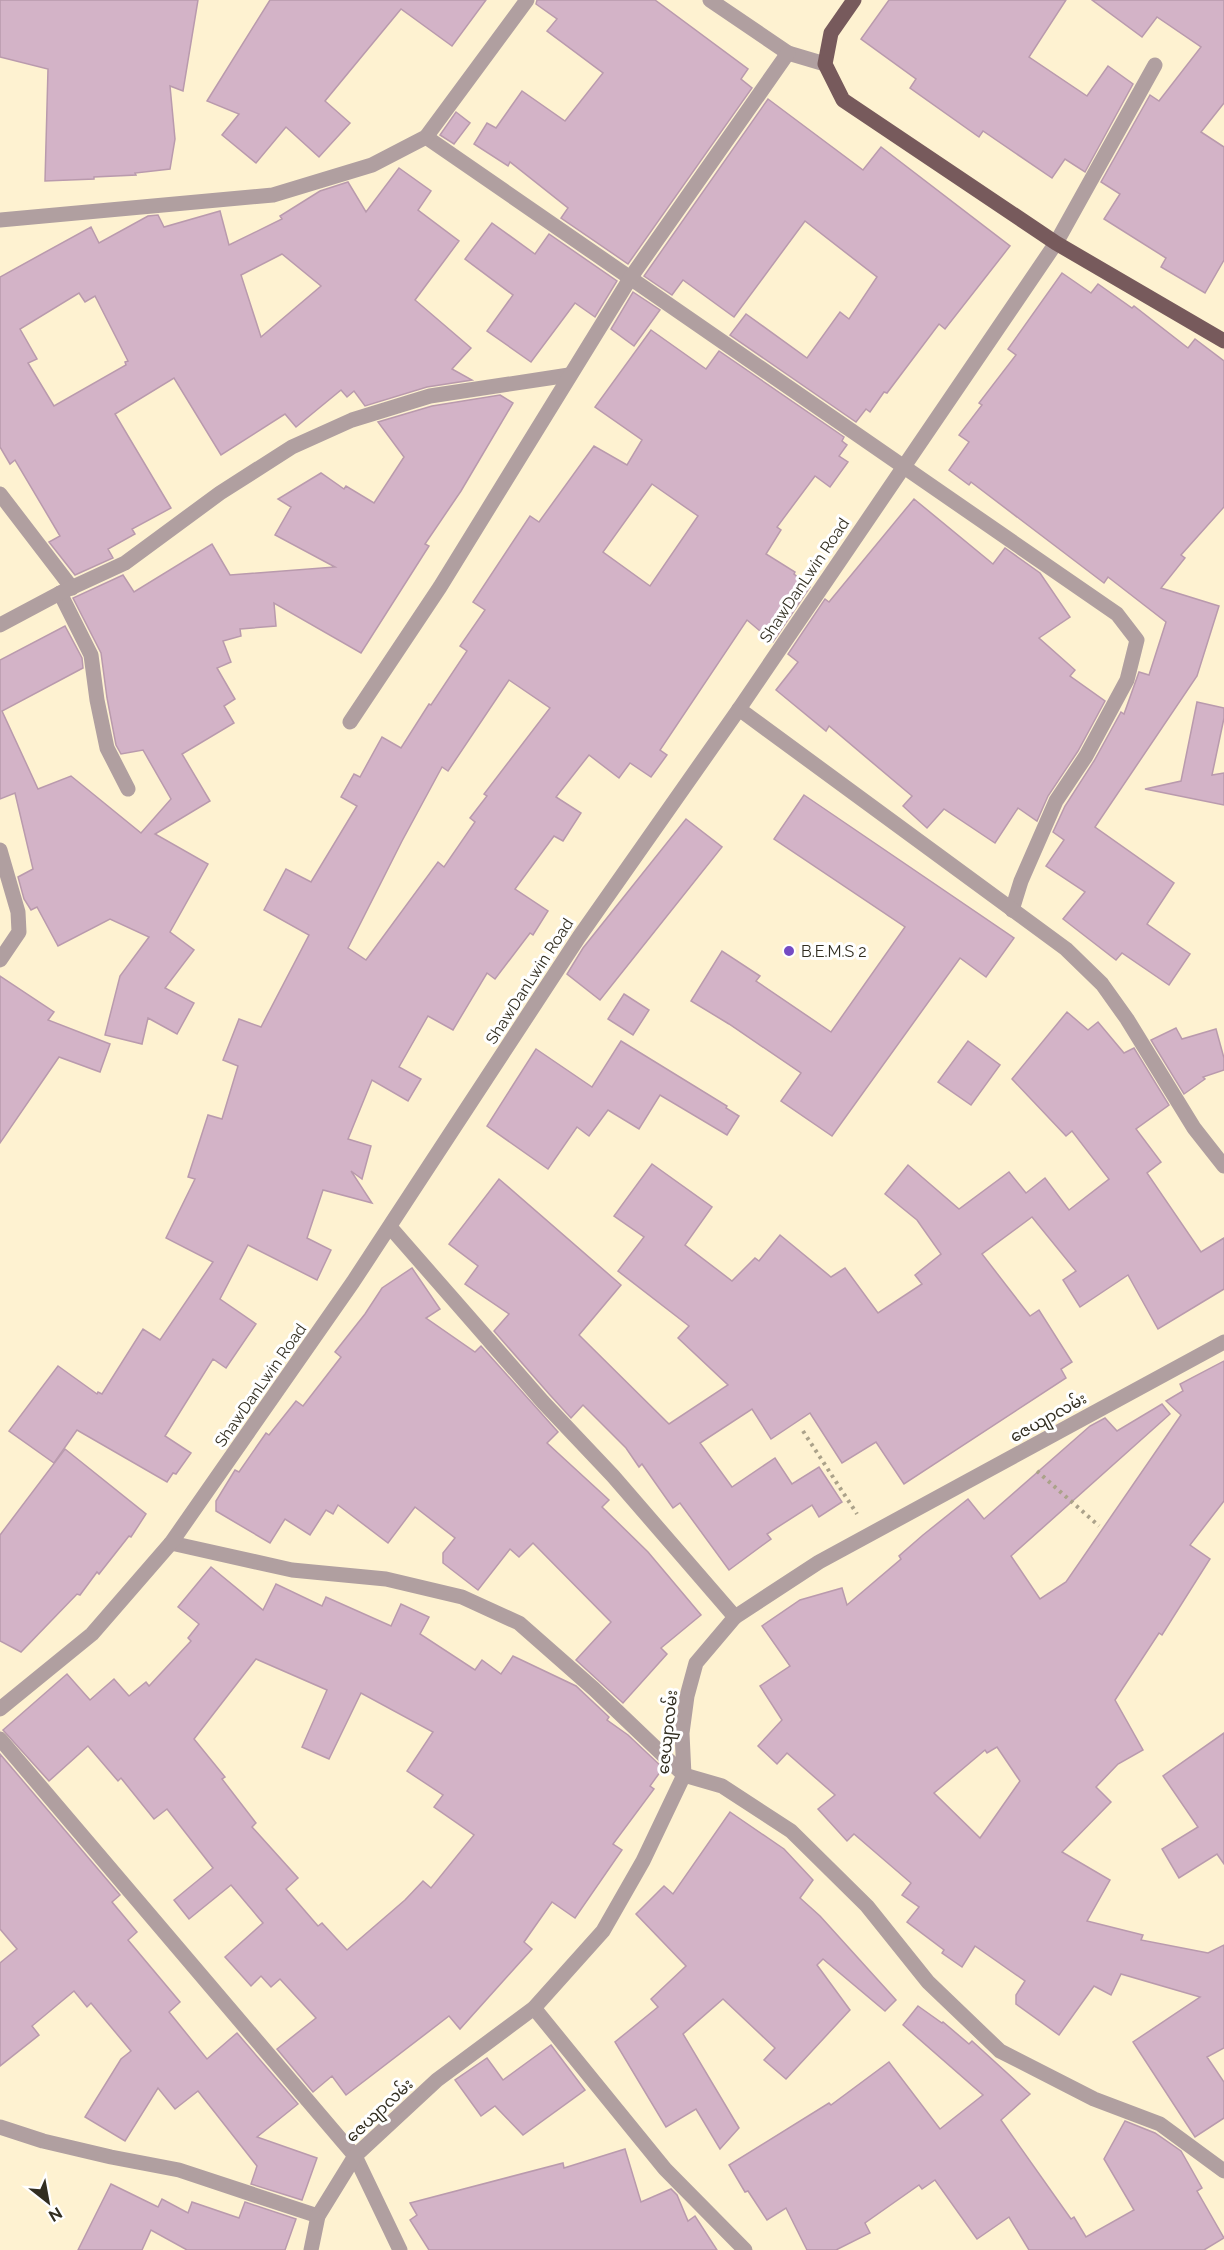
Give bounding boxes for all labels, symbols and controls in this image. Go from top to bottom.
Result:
street label: ShawDanLwin Road [756,514,853,646]
street label: ShawDanLwin Road [482,915,577,1048]
place label: B.E.M.S 2 [801,942,867,961]
marker: B.E.M.S 2 [782,944,796,958]
street label: ShawDanLwin Road [211,1320,310,1451]
street label: ဇေယျာလမ်း [1006,1387,1092,1450]
street label: ဇေယျာလမ်း [652,1689,685,1776]
street label: ဇေယျာလမ်း [341,2073,419,2149]
north arrow [18,2172,78,2232]
text: N [45,2203,66,2226]

